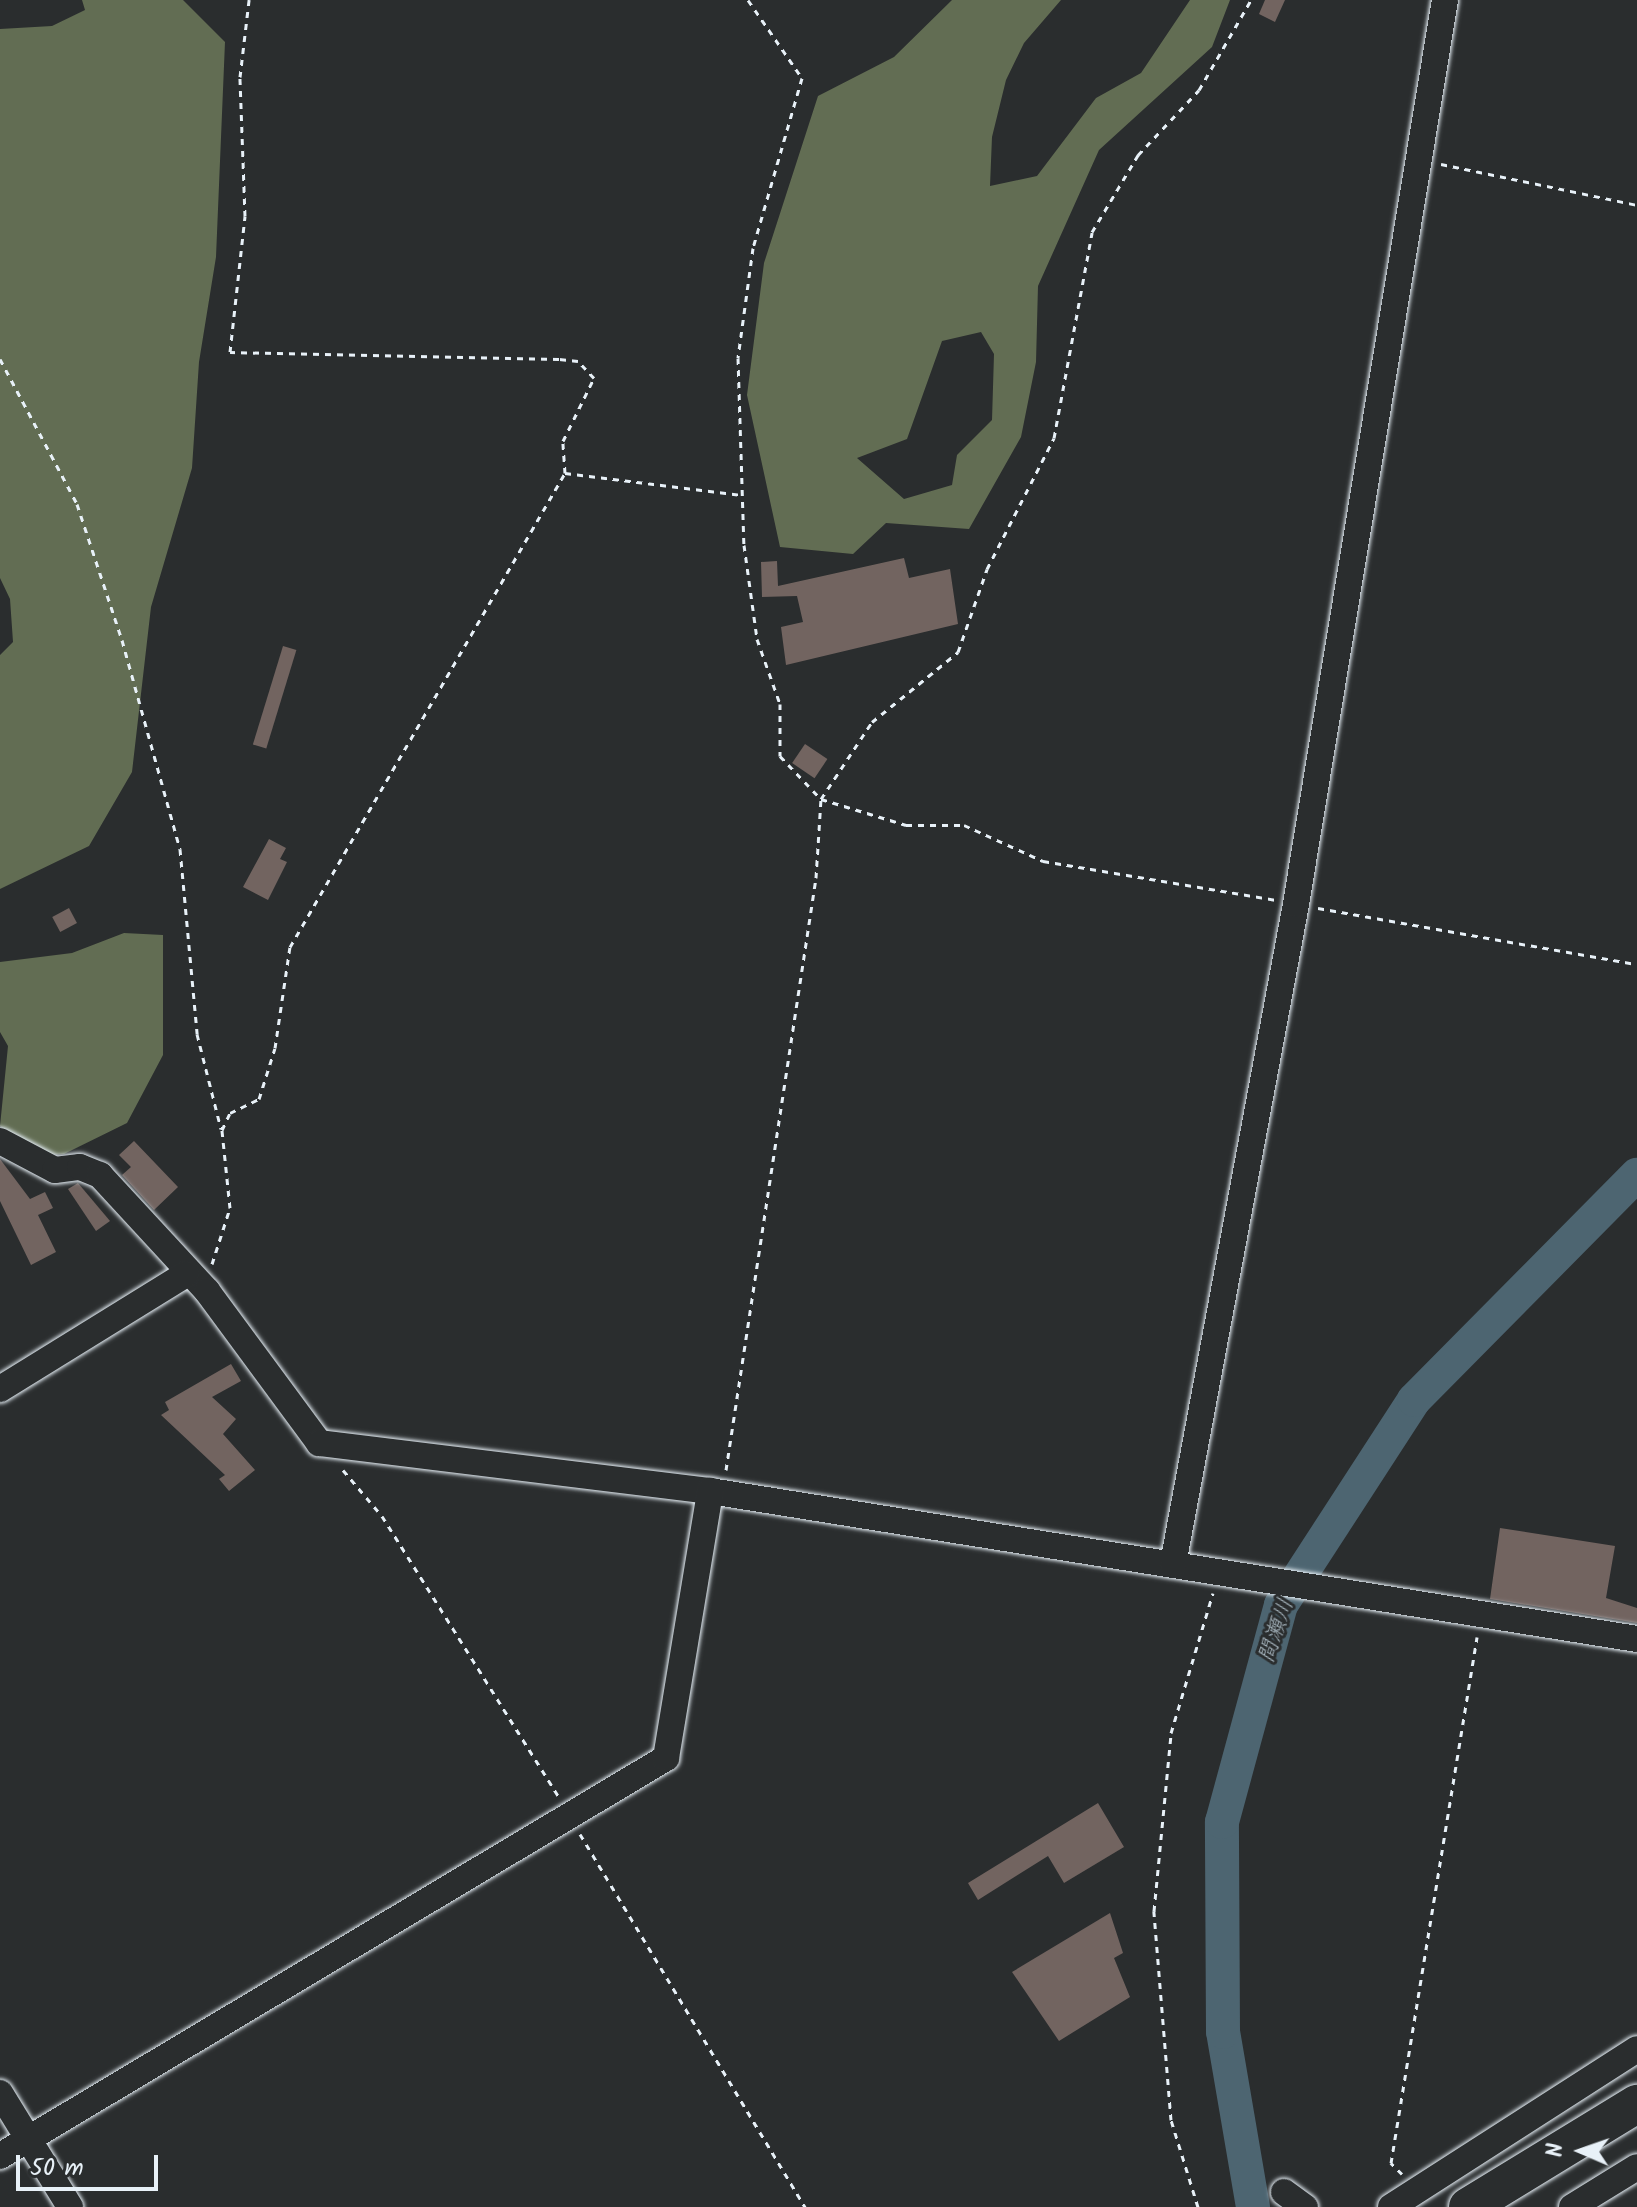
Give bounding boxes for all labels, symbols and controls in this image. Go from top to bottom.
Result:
water label: 間瀬川 [1254,1596,1300,1666]
north arrow [1541,2111,1621,2191]
scale bar [20,2139,162,2189]
text: N [1539,2143,1574,2158]
text: 50 m [30,2149,84,2188]

